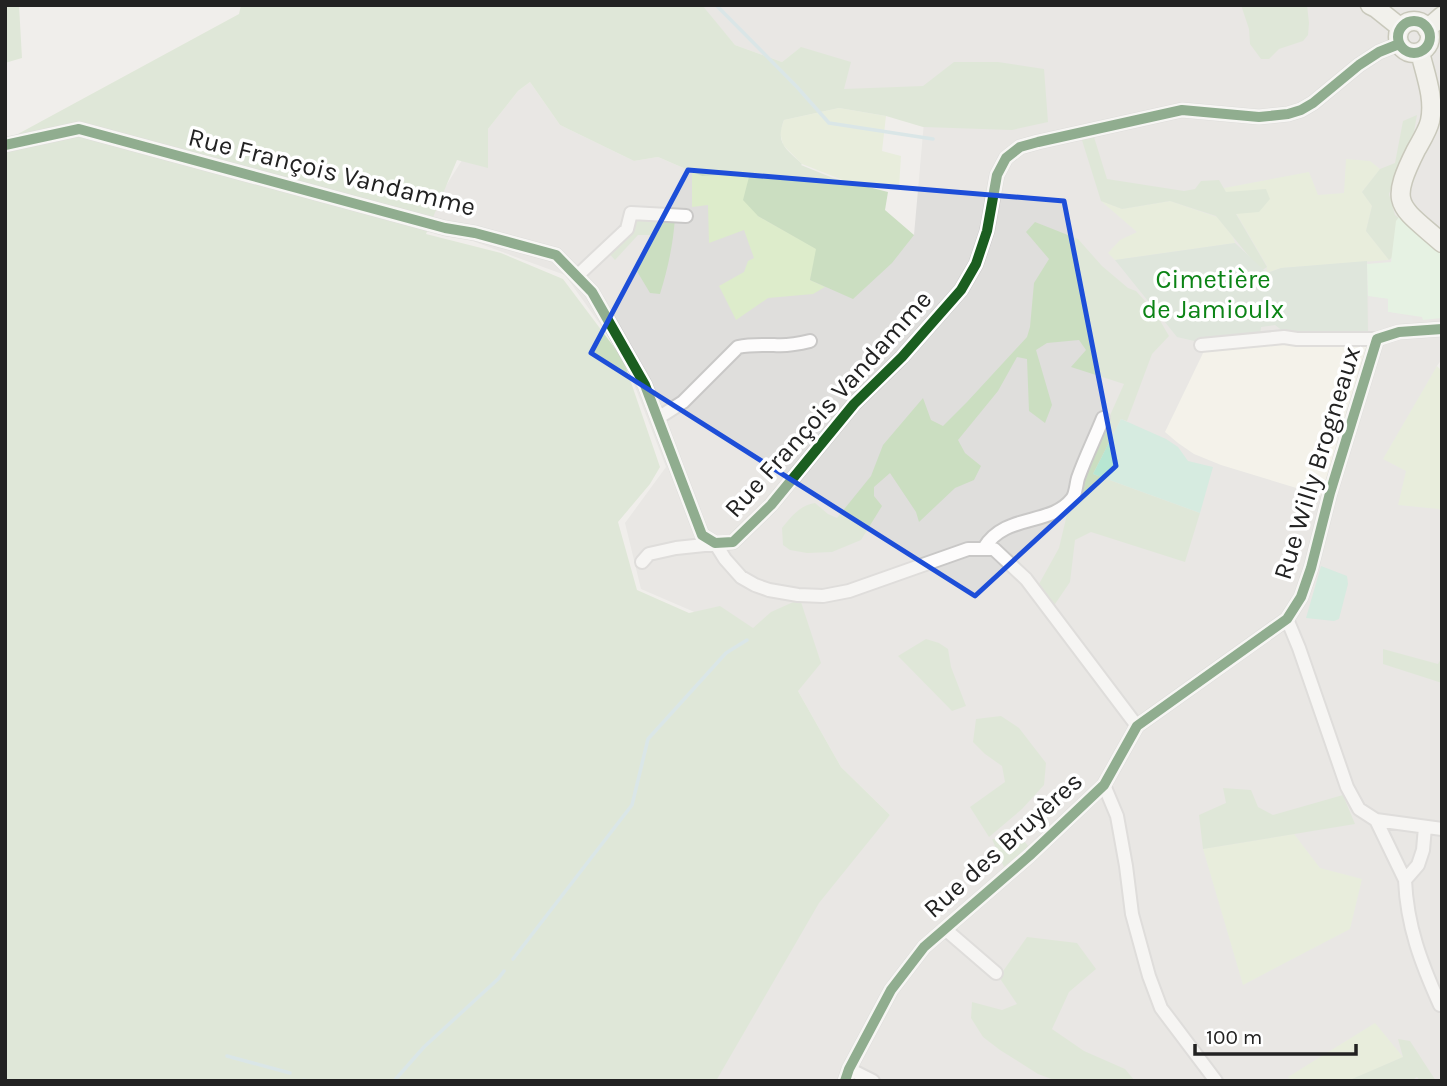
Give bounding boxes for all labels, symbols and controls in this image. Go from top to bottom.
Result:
street label: Rue François Vandamme [185,121,479,223]
park label: Cimetière de Jamioulx [1142,264,1284,325]
street label: Rue François Vandamme [718,284,938,524]
street label: Rue Willy Brogneaux [1267,343,1367,583]
street label: Rue des Bruyères [917,766,1089,924]
scale bar [1195,1012,1356,1056]
text: 100 m [1206,1025,1263,1049]

